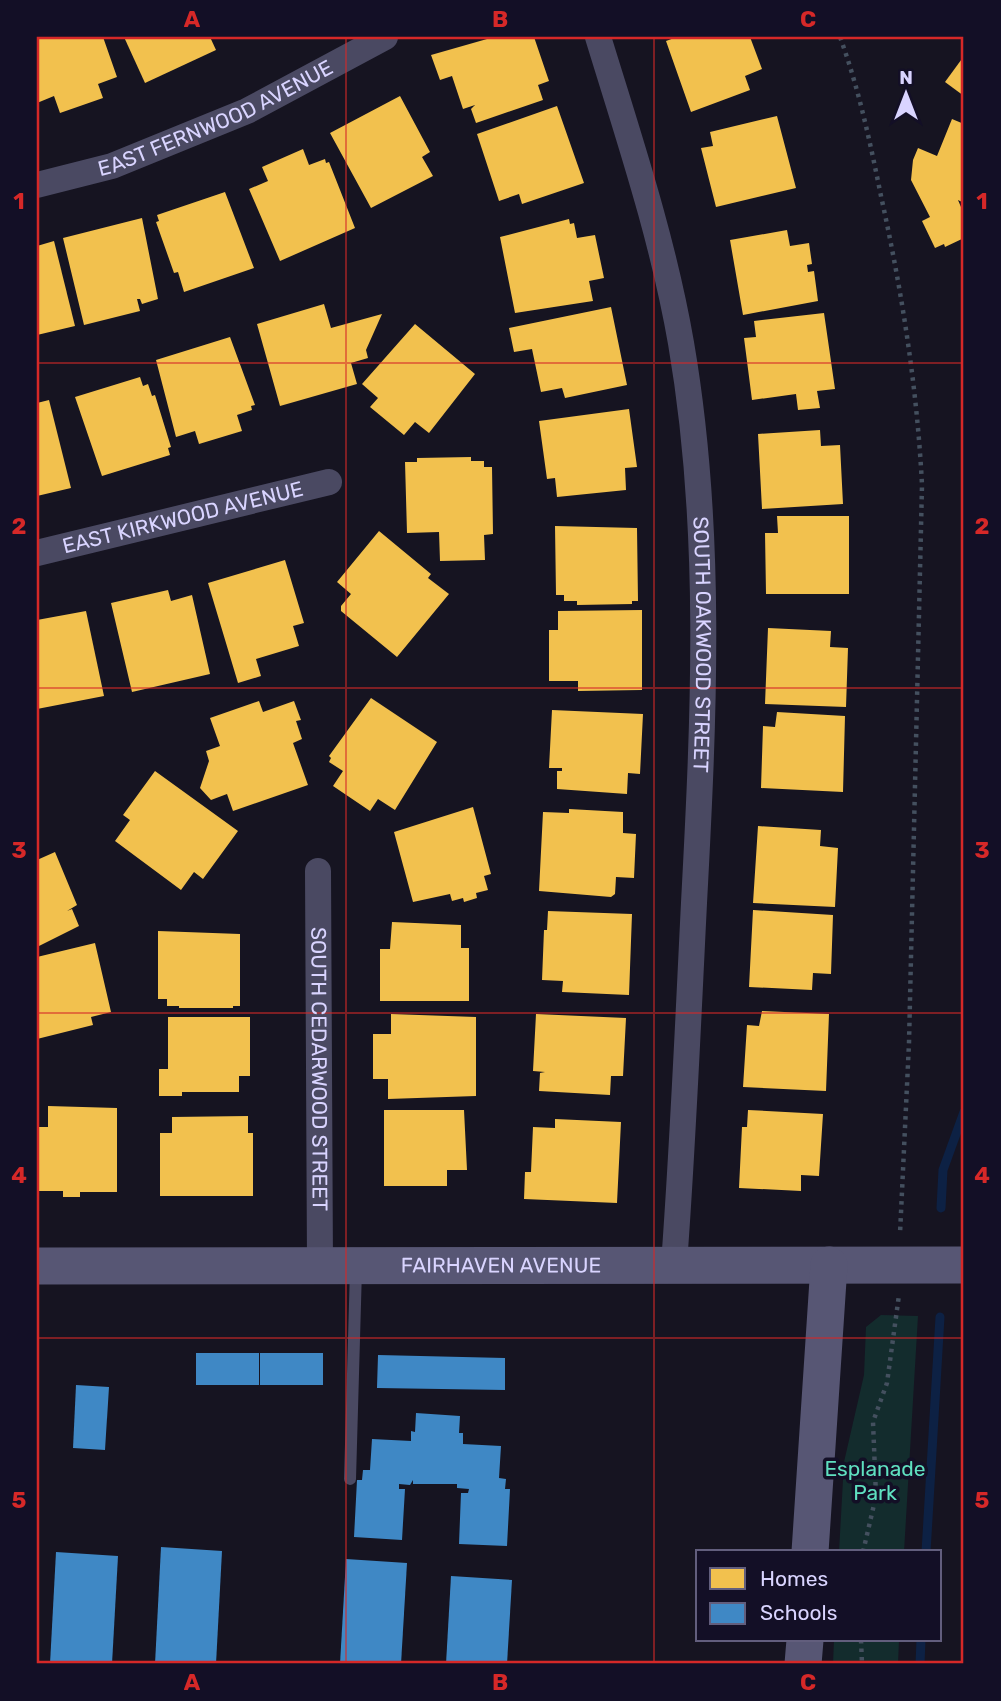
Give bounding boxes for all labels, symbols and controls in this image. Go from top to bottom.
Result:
text: A [184,5,201,33]
text: B [492,5,508,33]
text: C [800,5,816,33]
street label: EAST FERNWOOD AVENUE [95,54,337,181]
north arrow [872,60,942,130]
text: N [899,66,913,89]
text: 1 [13,187,25,215]
text: 1 [976,187,988,215]
street label: EAST KIRKWOOD AVENUE [60,476,306,558]
text: 2 [12,512,26,540]
text: 2 [975,512,989,540]
street label: SOUTH OAKWOOD STREET [688,516,716,773]
text: 3 [11,836,27,864]
text: 3 [974,836,990,864]
street label: SOUTH CEDARWOOD STREET [306,927,333,1211]
text: 4 [11,1161,27,1189]
text: 4 [974,1161,990,1189]
street label: FAIRHAVEN AVENUE [401,1252,601,1278]
park label: Esplanade Park [824,1456,926,1505]
text: 5 [12,1486,27,1514]
text: 5 [975,1486,990,1514]
legend [696,1550,942,1642]
text: Homes [760,1566,828,1591]
text: Schools [760,1600,837,1625]
text: A [184,1668,201,1696]
text: B [492,1668,508,1696]
text: C [800,1668,816,1696]

